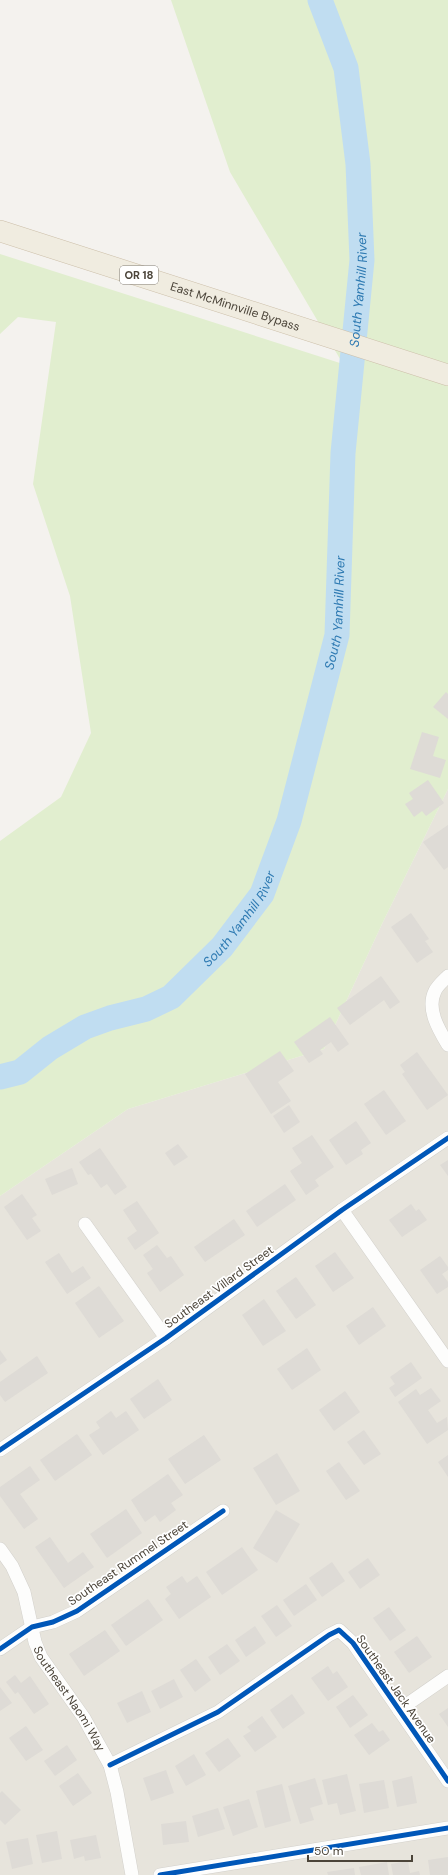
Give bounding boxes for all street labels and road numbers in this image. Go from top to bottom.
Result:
road number: OR 18 [120,266,158,284]
street label: East McMinnville Bypass [168,278,302,335]
street label: Southeast Villard Street [161,1242,277,1332]
street label: Southeast Rummel Street [65,1517,191,1609]
street label: Southeast Jack Avenue [352,1632,440,1747]
street label: Southeast Naomi Way [29,1644,109,1754]

